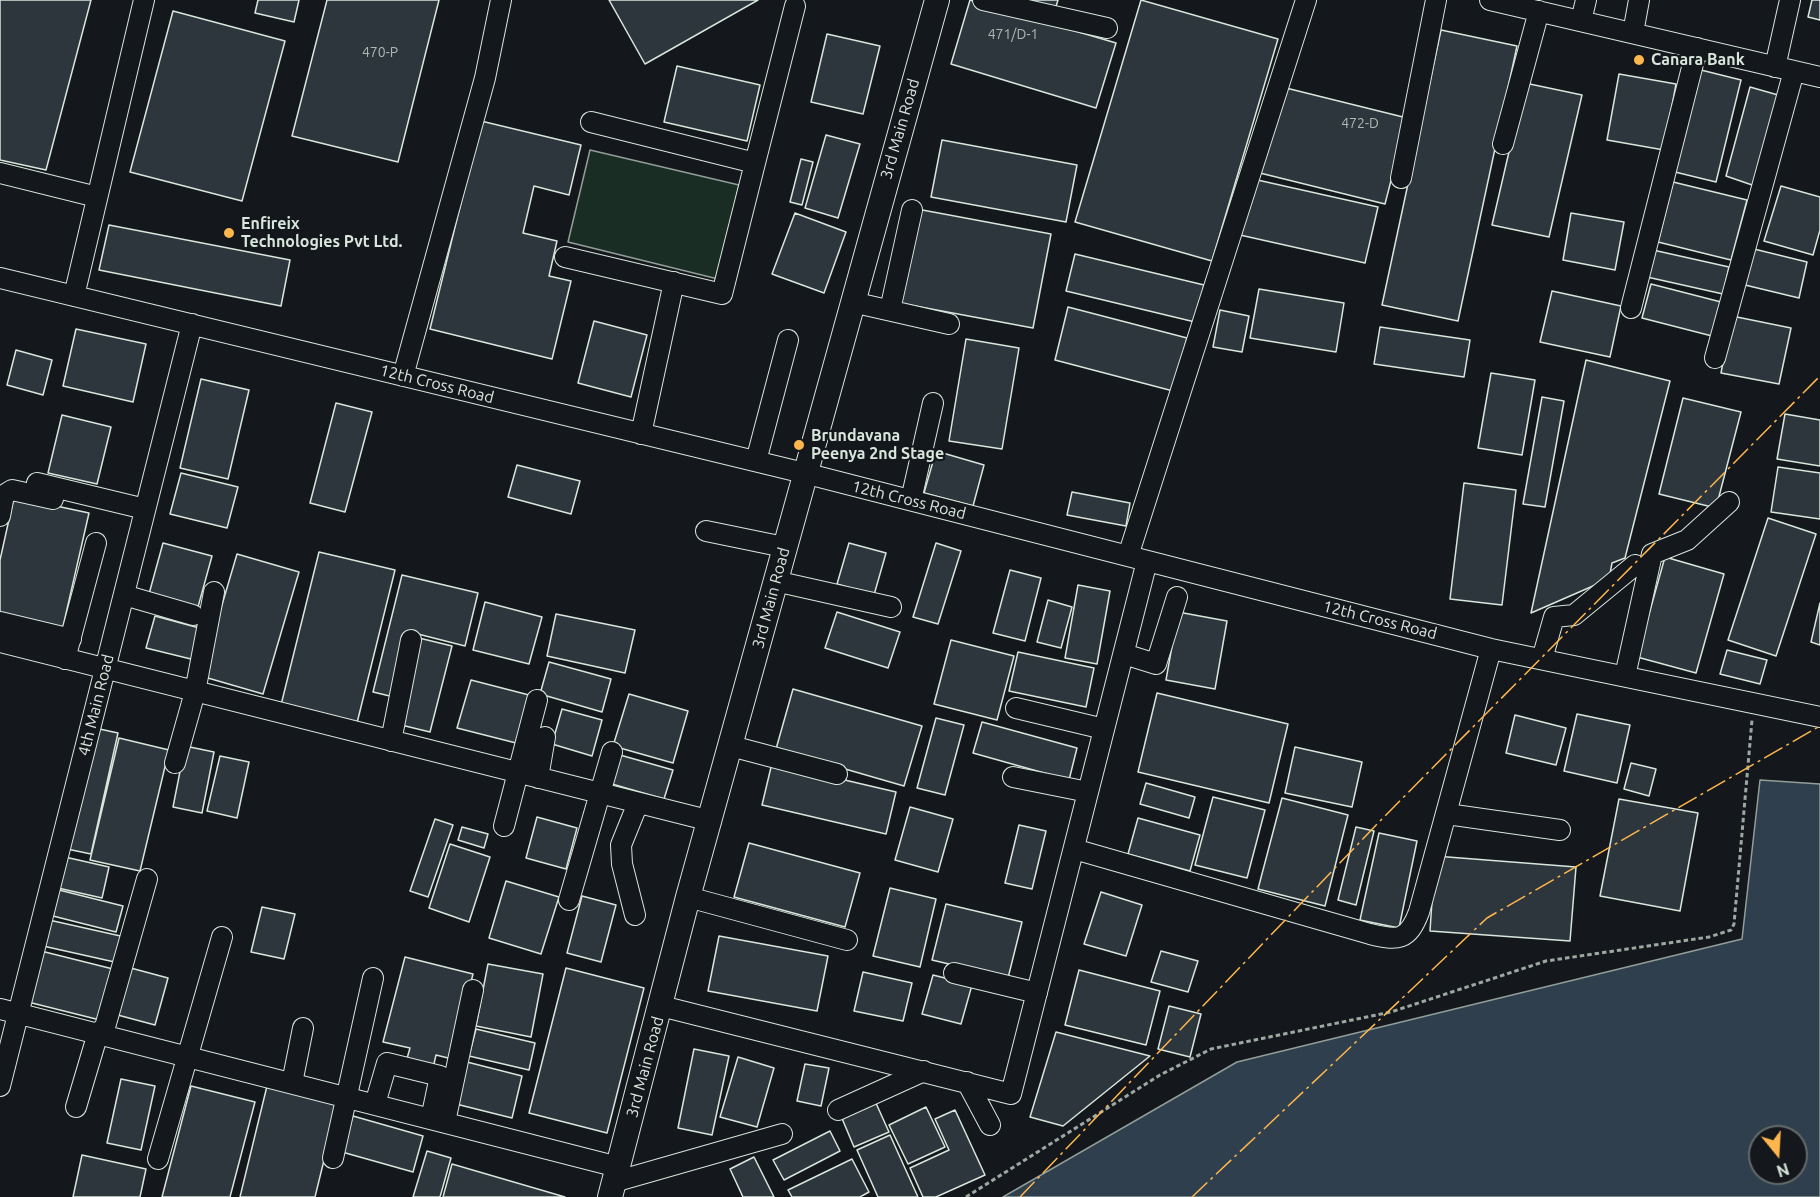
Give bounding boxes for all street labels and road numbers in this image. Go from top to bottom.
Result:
street label: 3rd Main Road [876,76,924,182]
street label: 12th Cross Road [378,361,496,407]
street label: 12th Cross Road [850,477,968,523]
street label: 3rd Main Road [748,545,794,651]
street label: 12th Cross Road [1321,597,1439,643]
street label: 4th Main Road [74,652,118,758]
street label: 3rd Main Road [622,1014,668,1120]

